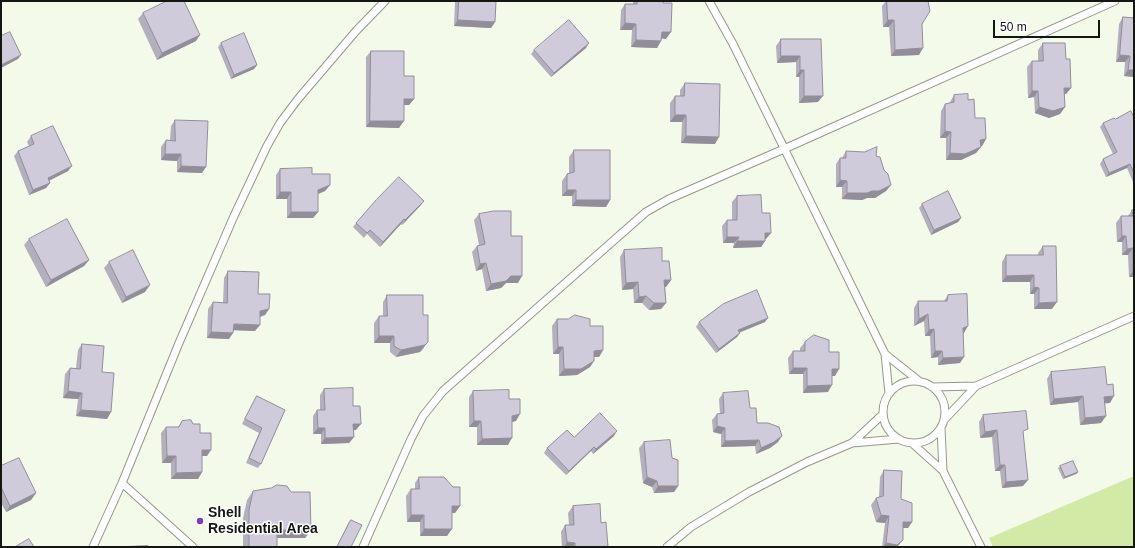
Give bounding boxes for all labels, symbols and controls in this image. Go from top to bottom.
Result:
scale bar [995,12,1102,38]
text: 50 m [1000,20,1027,34]
place label: Shell Residential Area [208,505,318,538]
marker: Shell Residential Area [195,516,205,526]

